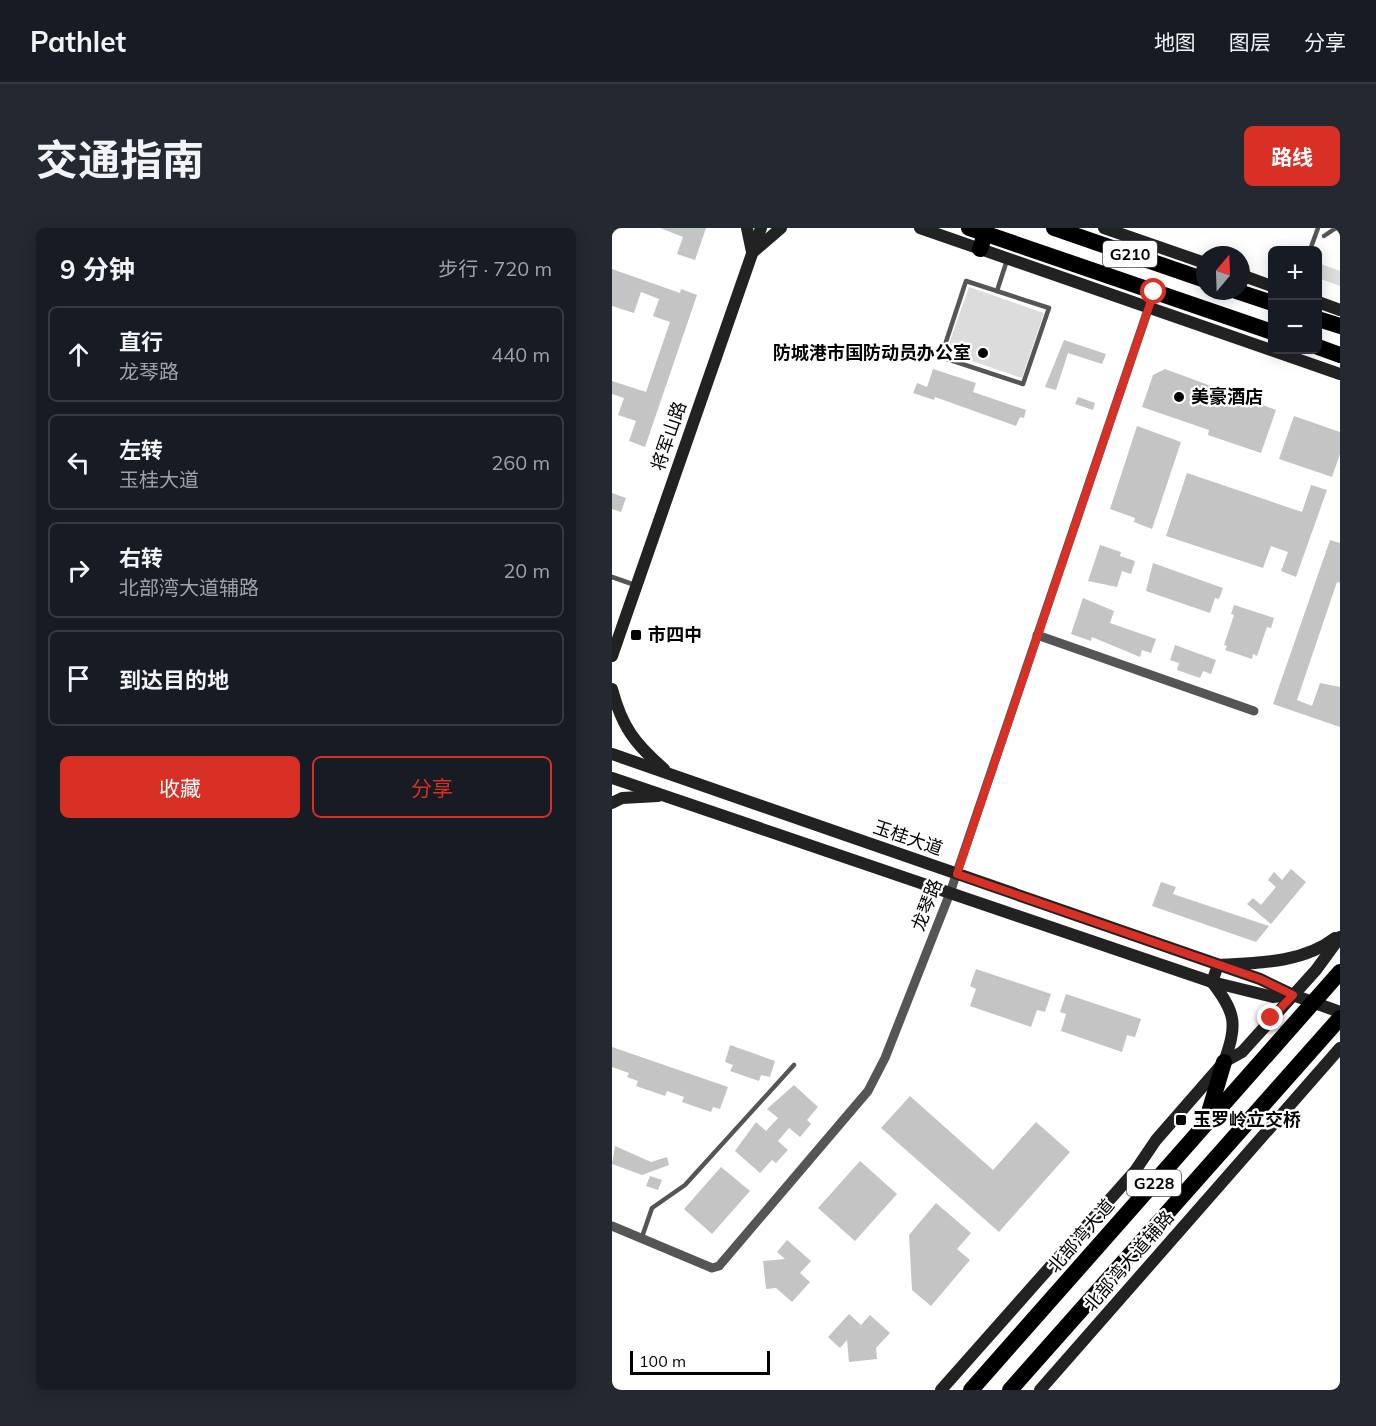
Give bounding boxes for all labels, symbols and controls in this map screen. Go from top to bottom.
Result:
text: Pathlet [30,24,126,59]
text: 地图 [1154,29,1196,55]
text: 图层 [1229,29,1271,55]
text: 分享 [1304,29,1346,55]
button: 路线 [1244,126,1340,186]
text: 交通指南 [36,133,204,186]
road number: G210 [1103,241,1157,267]
north arrow [1196,246,1250,300]
map controls [1268,246,1322,354]
button: + [1268,246,1322,300]
text: 9 分钟 [60,253,135,286]
text: 步行 · 720 m [438,256,552,281]
route start [1140,278,1166,304]
button: − [1268,300,1322,354]
text: 直行 [119,328,163,356]
icon: ahead [62,338,95,371]
place label: 防城港市国防动员办公室 [773,341,971,364]
text: 440 m [491,342,550,367]
marker: 防城港市国防动员办公室 [976,346,990,360]
text: 龙琴路 [119,359,179,384]
place label: 美豪酒店 [1191,385,1263,408]
marker: 美豪酒店 [1172,390,1186,404]
street label: 将军山路 [646,398,691,474]
text: 左转 [119,436,163,464]
icon: left [62,446,95,479]
text: 260 m [491,450,550,475]
text: 玉桂大道 [119,467,199,492]
text: 右转 [119,544,163,572]
icon: right [62,554,95,587]
text: 20 m [503,558,550,583]
text: 北部湾大道辅路 [119,575,259,600]
place label: 市四中 [648,623,702,646]
marker: 市四中 [629,628,643,642]
icon: arrive [62,662,95,695]
text: 到达目的地 [119,666,229,694]
button: 收藏 [60,756,300,818]
button: 分享 [312,756,552,818]
street label: 玉桂大道 [870,815,946,860]
street label: 龙琴路 [906,875,947,934]
route end [1257,1004,1283,1030]
place label: 玉罗岭立交桥 [1193,1108,1301,1131]
marker: 玉罗岭立交桥 [1174,1113,1188,1127]
road number: G228 [1127,1170,1181,1196]
street label: 北部湾大道 [1042,1194,1119,1277]
street label: 北部湾大道辅路 [1079,1206,1179,1316]
scale bar [630,1348,770,1376]
text: 100 m [639,1351,686,1371]

